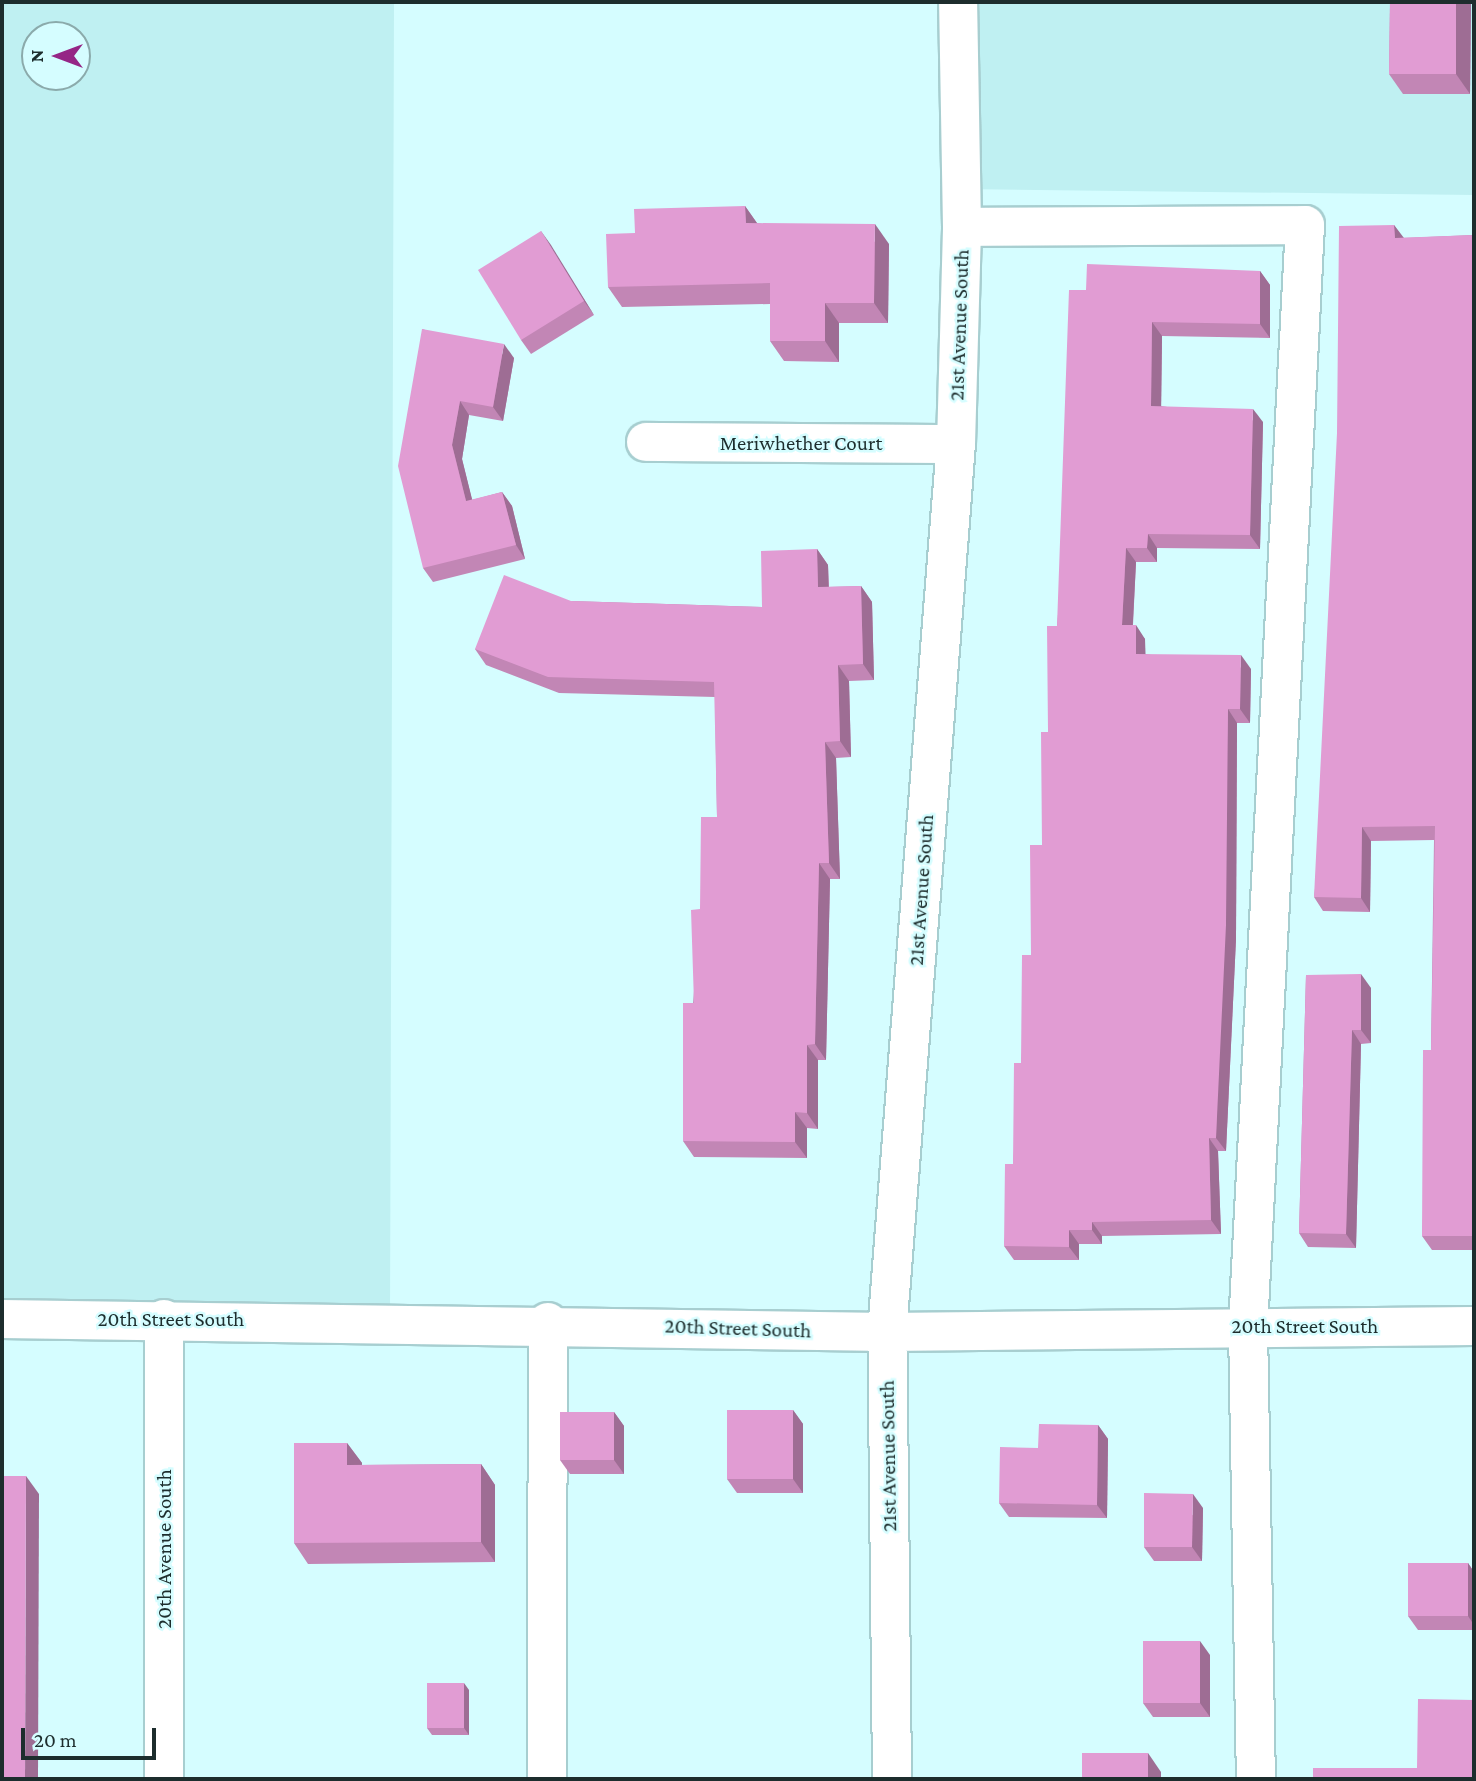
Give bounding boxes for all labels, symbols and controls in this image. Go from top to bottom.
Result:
north arrow [21,21,91,91]
text: N [26,50,47,62]
street label: 21st Avenue South [944,249,974,401]
street label: Meriwhether Court [720,430,882,456]
street label: 21st Avenue South [903,814,939,966]
street label: 20th Street South [98,1306,244,1332]
street label: 20th Street South [664,1313,812,1343]
street label: 20th Street South [1232,1313,1378,1339]
street label: 21st Avenue South [874,1380,902,1532]
street label: 20th Avenue South [151,1469,177,1629]
scale bar [24,1714,159,1758]
text: 20 m [34,1728,77,1752]

